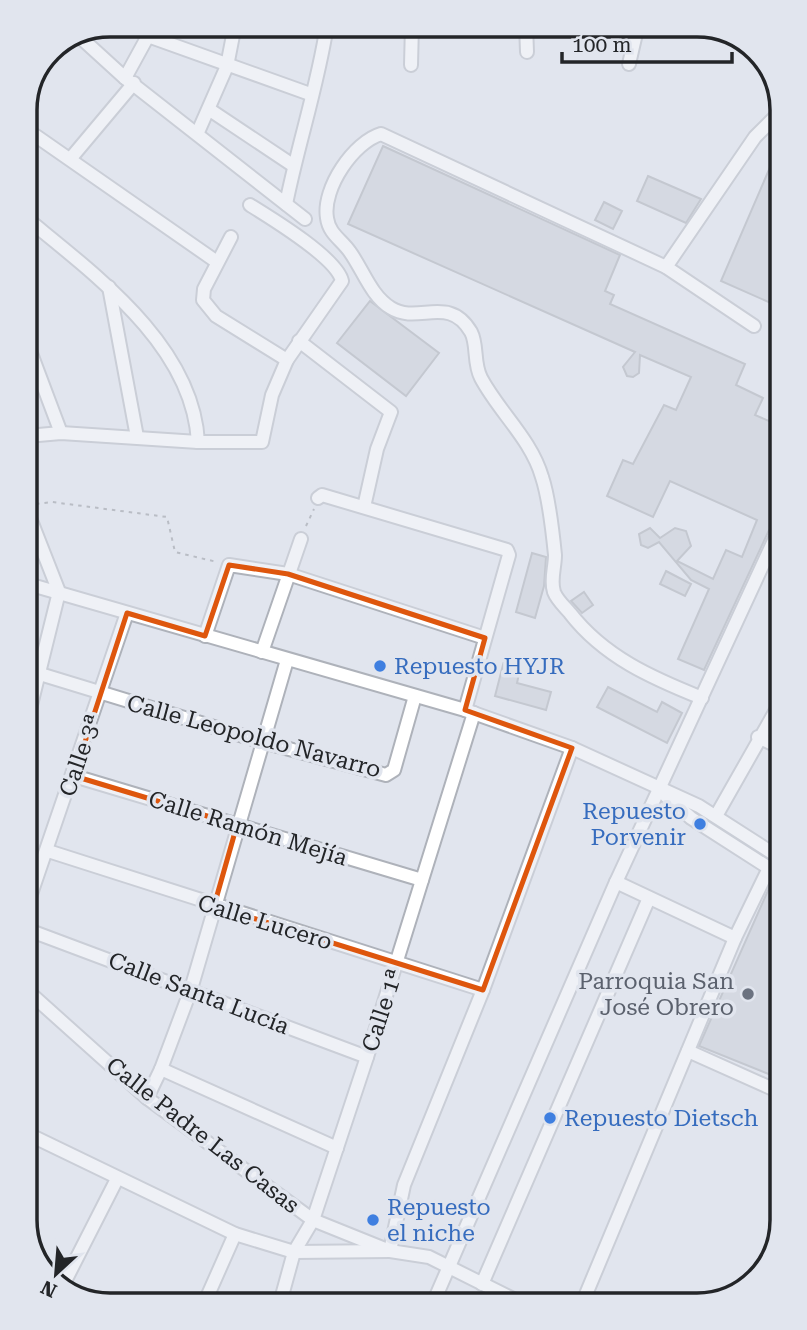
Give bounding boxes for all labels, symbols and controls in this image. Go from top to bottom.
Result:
scale bar [562,21,732,65]
text: 100 m [572,33,632,57]
place label: Repuesto HYJR [394,653,565,680]
marker: Repuesto HYJR [372,658,388,674]
street label: Calle Leopoldo Navarro [124,690,384,783]
street label: Calle 3ª [54,710,107,800]
street label: Calle Ramón Mejía [145,785,351,872]
place label: Repuesto Porvenir [582,798,686,851]
marker: Repuesto Porvenir [692,816,708,832]
street label: Calle Lucero [194,889,335,956]
street label: Calle Santa Lucía [105,947,293,1041]
street label: Calle 1ª [356,965,409,1055]
place label: Parroquia San José Obrero [578,968,734,1021]
marker: Parroquia San José Obrero [740,986,756,1002]
street label: Calle Padre Las Casas [101,1052,305,1219]
place label: Repuesto Dietsch [564,1105,758,1132]
marker: Repuesto Dietsch [542,1110,558,1126]
place label: Repuesto el niche [387,1194,491,1247]
marker: Repuesto el niche [365,1212,381,1228]
north arrow [21,1239,91,1309]
text: N [37,1275,60,1302]

